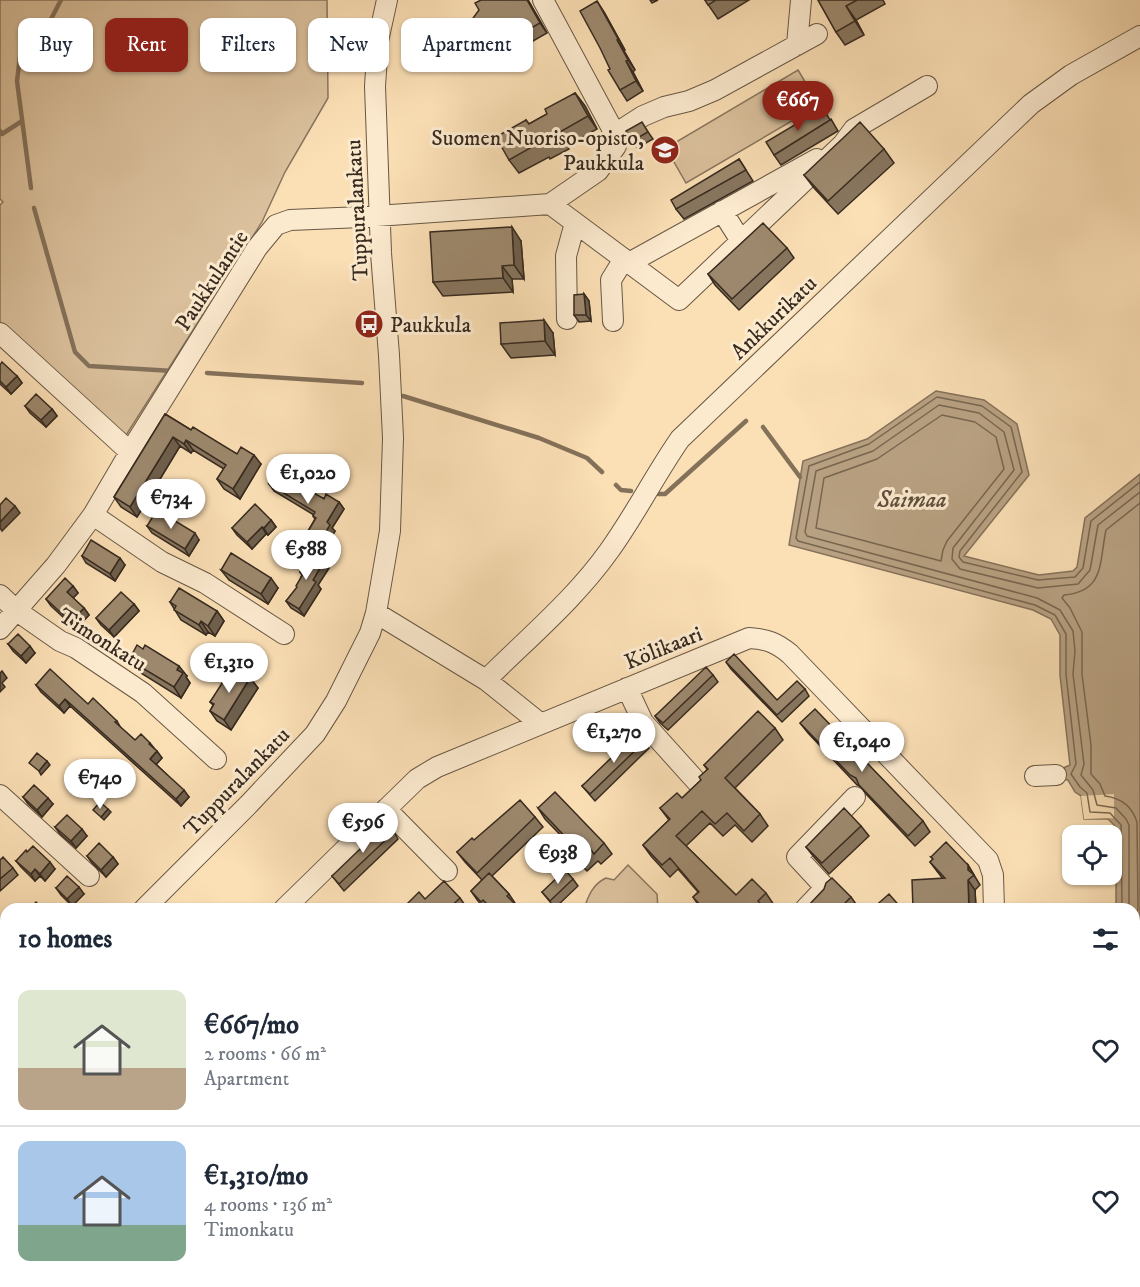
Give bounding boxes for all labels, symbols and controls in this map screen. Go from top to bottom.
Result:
chip: Buy [18,18,93,72]
chip: Rent [105,18,188,72]
chip: Filters [200,18,296,72]
chip: New [308,18,389,72]
chip: Apartment [401,18,533,72]
pin: €667 [762,81,834,132]
text: €667 [776,88,820,113]
place label: Suomen Nuoriso-opisto, Paukkula [431,125,645,177]
school or university icon: Suomen Nuoriso-opisto, Paukkula [649,134,681,166]
street label: Tuppuralankatu [340,139,375,281]
street label: Paukkulantie [170,226,255,336]
street label: Ankkurikatu [725,270,823,366]
bus stop icon: Paukkula [353,308,385,340]
place label: Paukkula [390,312,472,339]
pin: €1,020 [259,454,357,505]
text: €1,020 [280,461,336,486]
pin: €734 [135,479,207,530]
water label: Saimaa [876,485,947,515]
text: €734 [150,486,192,511]
pin: €588 [270,530,342,581]
text: €588 [285,537,327,562]
street label: Timonkatu [53,603,151,678]
street label: Kölikaari [621,621,706,676]
pin: €1,310 [180,643,278,694]
text: €1,310 [204,650,254,675]
pin: €1,270 [565,713,663,764]
text: €1,270 [586,720,642,745]
street label: Tuppuralankatu [178,722,296,842]
pin: €1,040 [813,722,911,773]
text: €1,040 [833,729,891,754]
pin: €740 [64,759,136,810]
text: €740 [78,766,122,791]
pin: €596 [327,803,399,854]
text: €596 [342,810,384,835]
map controls [1062,825,1122,885]
button: locate [1062,825,1122,885]
pin: €938 [522,834,594,885]
text: €938 [538,841,578,866]
text: 10 homes [18,923,112,956]
icon: filters [1089,923,1122,956]
text: €667/mo [204,1009,299,1042]
icon: home [66,1014,138,1086]
icon: heart [1089,1034,1122,1067]
text: 2 rooms · 66 m² [204,1042,326,1067]
text: Apartment [204,1067,289,1092]
text: €1,310/mo [204,1160,308,1193]
icon: home [66,1165,138,1237]
icon: heart [1089,1185,1122,1218]
text: 4 rooms · 136 m² [204,1193,332,1218]
text: Timonkatu [204,1218,294,1243]

